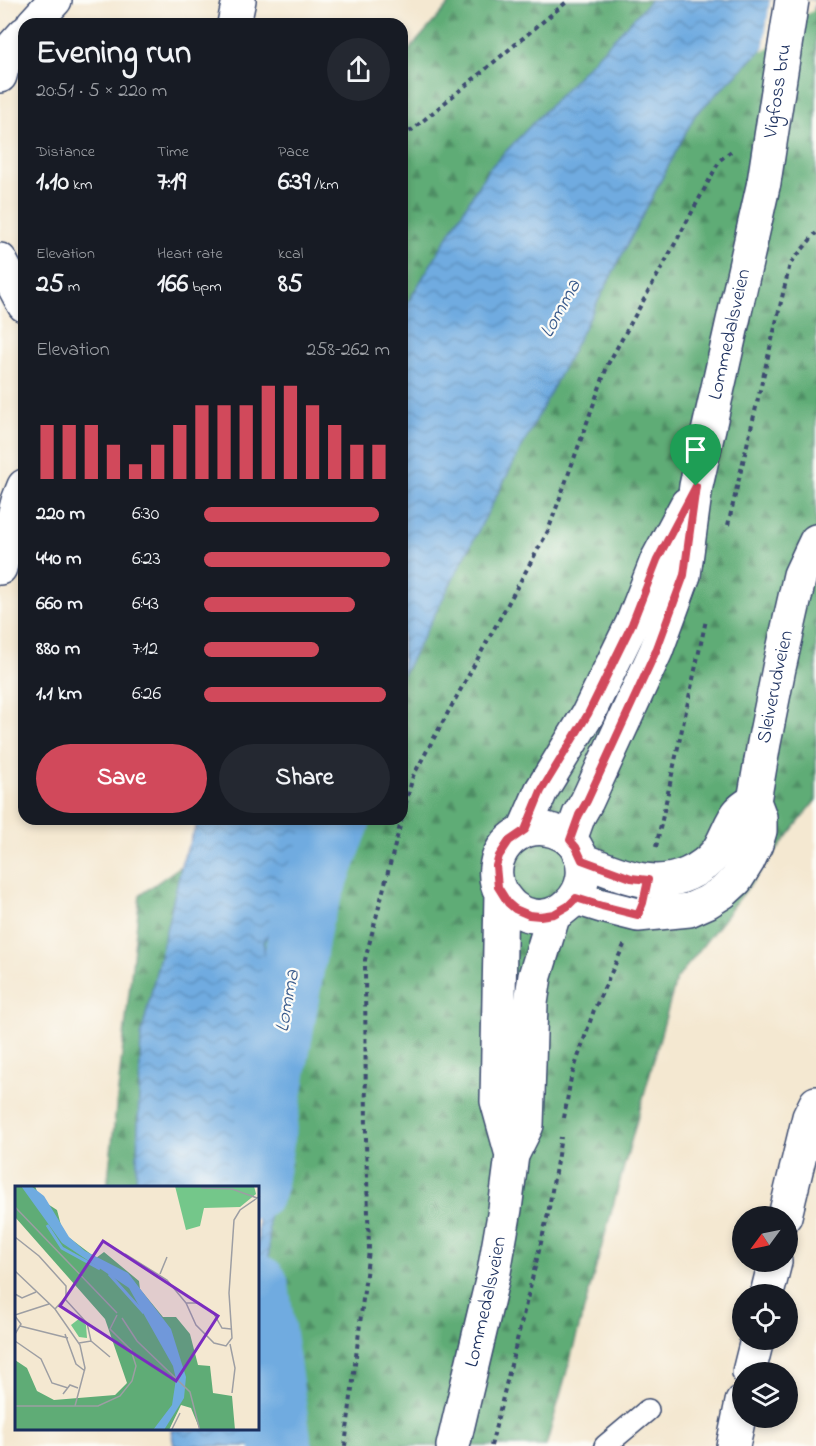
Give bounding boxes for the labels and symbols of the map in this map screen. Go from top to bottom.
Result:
street label: Vigfoss bru [756,42,800,141]
street label: Lommedalsveien [701,266,759,403]
water label: Lomma [533,274,590,344]
pin [670,424,721,486]
street label: Sleiverudveien [750,627,802,746]
water label: Lomma [268,967,308,1034]
inset map [15,1186,260,1431]
north arrow [732,1206,798,1272]
street label: Lommedalsveien [458,1234,514,1370]

